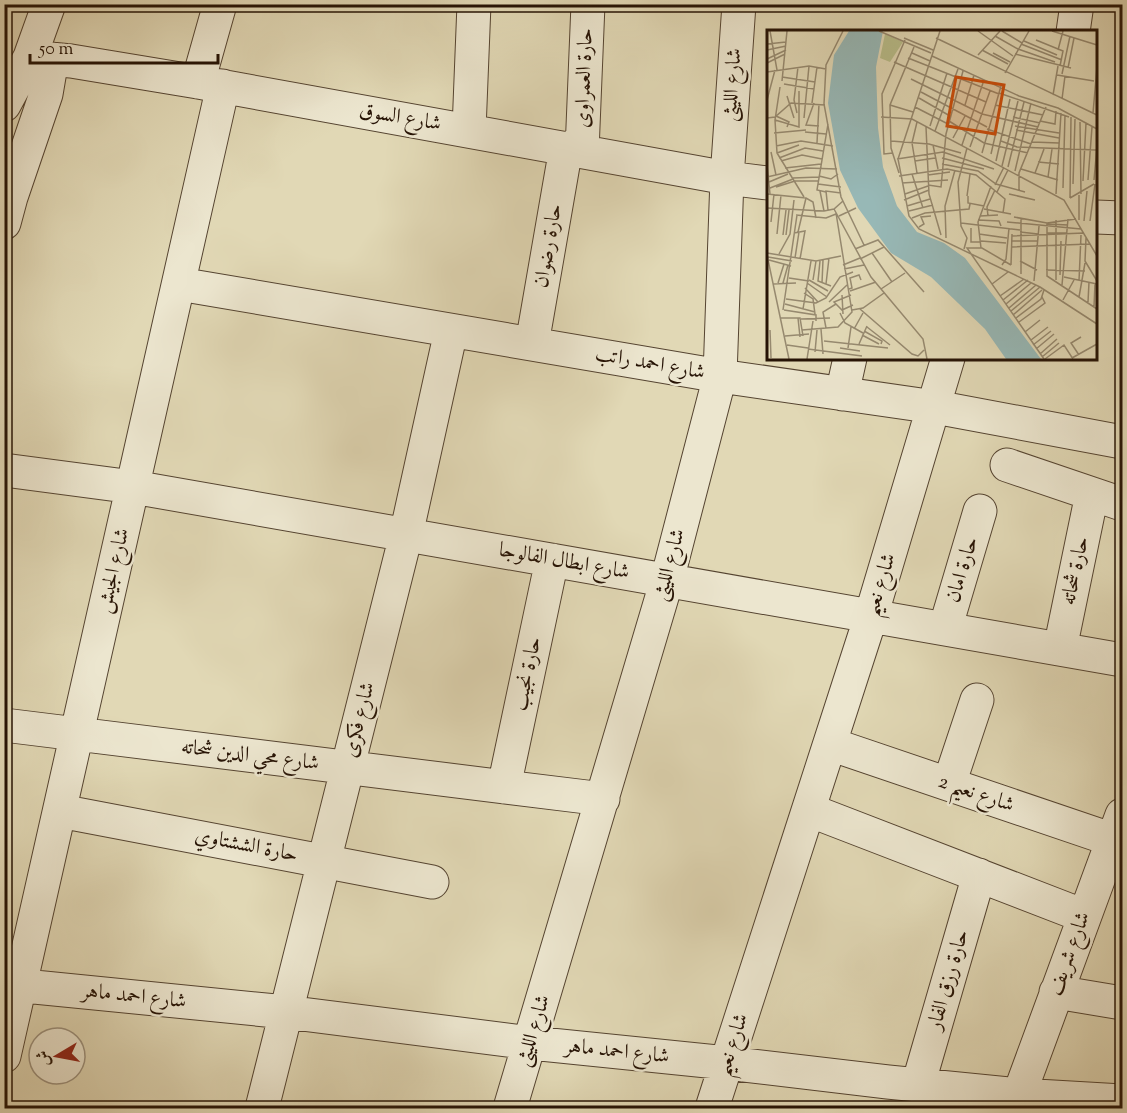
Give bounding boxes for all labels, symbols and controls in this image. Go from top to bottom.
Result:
scale bar [30,27,218,65]
street label: حارة العمراوى [568,28,602,128]
inset map [767,30,1097,360]
text: 50 m [38,37,74,63]
street label: شارع الليثى [715,47,752,123]
street label: شارع السوق [356,96,443,141]
street label: حارة رضوان [527,202,571,290]
street label: شارع احمد راتب [593,340,707,389]
street label: شارع الجيش [90,525,139,617]
street label: شارع الليثى [646,525,695,605]
street label: حارة امان [939,533,987,607]
street label: حارة شحاته [1054,534,1098,608]
street label: شارع ابطال الفالوجا [496,536,632,589]
street label: شارع نعيم [857,550,909,621]
street label: حارة نجيب [506,634,550,714]
street label: شارع فكرى [336,679,385,761]
street label: شارع محي الدين شحاته [179,733,321,782]
street label: شارع نعيم 2 [933,767,1018,825]
street label: حارة الششتاوي [192,821,300,871]
street label: شارع شريف [1041,908,1100,1001]
street label: حارة رزق الفار [920,926,978,1036]
street label: شارع احمد ماهر [78,976,188,1018]
street label: شارع الليثى [509,991,560,1071]
street label: شارع نعيم [709,1010,761,1081]
north arrow [27,1026,87,1086]
street label: شارع احمد ماهر [561,1031,671,1073]
text: ش [32,1048,57,1068]

